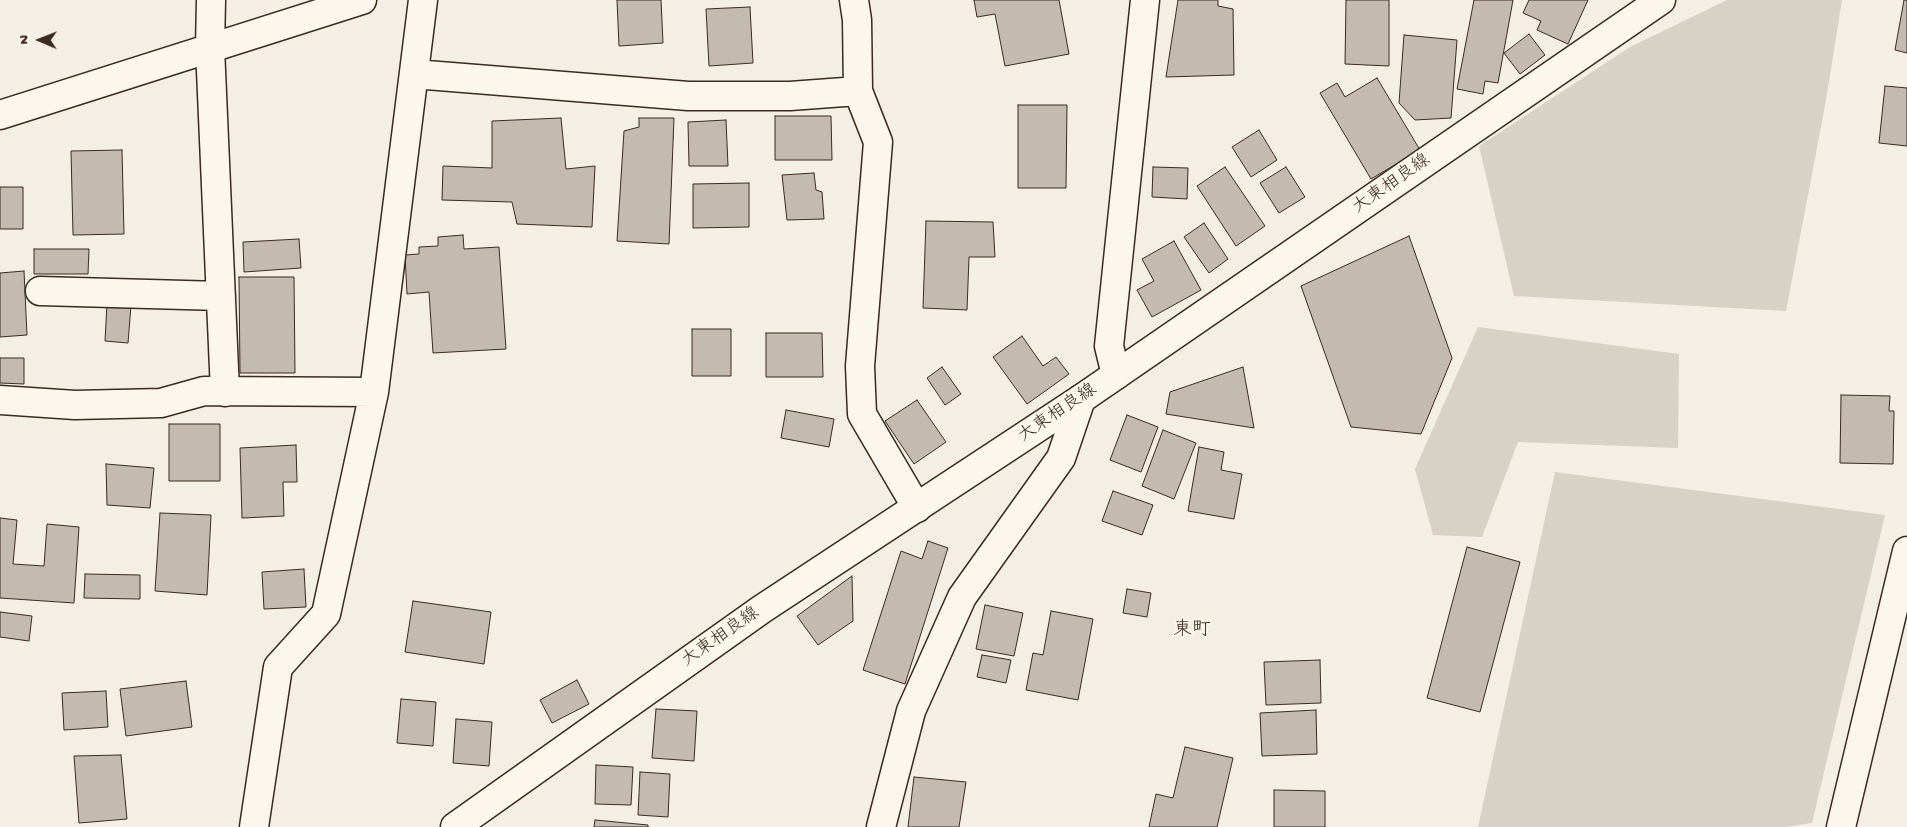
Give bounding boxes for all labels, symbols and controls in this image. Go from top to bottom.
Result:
north arrow [15,15,65,65]
text: N [16,35,33,44]
street label: 大東相良線 [1349,150,1435,220]
street label: 大東相良線 [1015,380,1101,448]
street label: 大東相良線 [678,603,764,673]
district label: 東町 [1173,620,1211,642]

